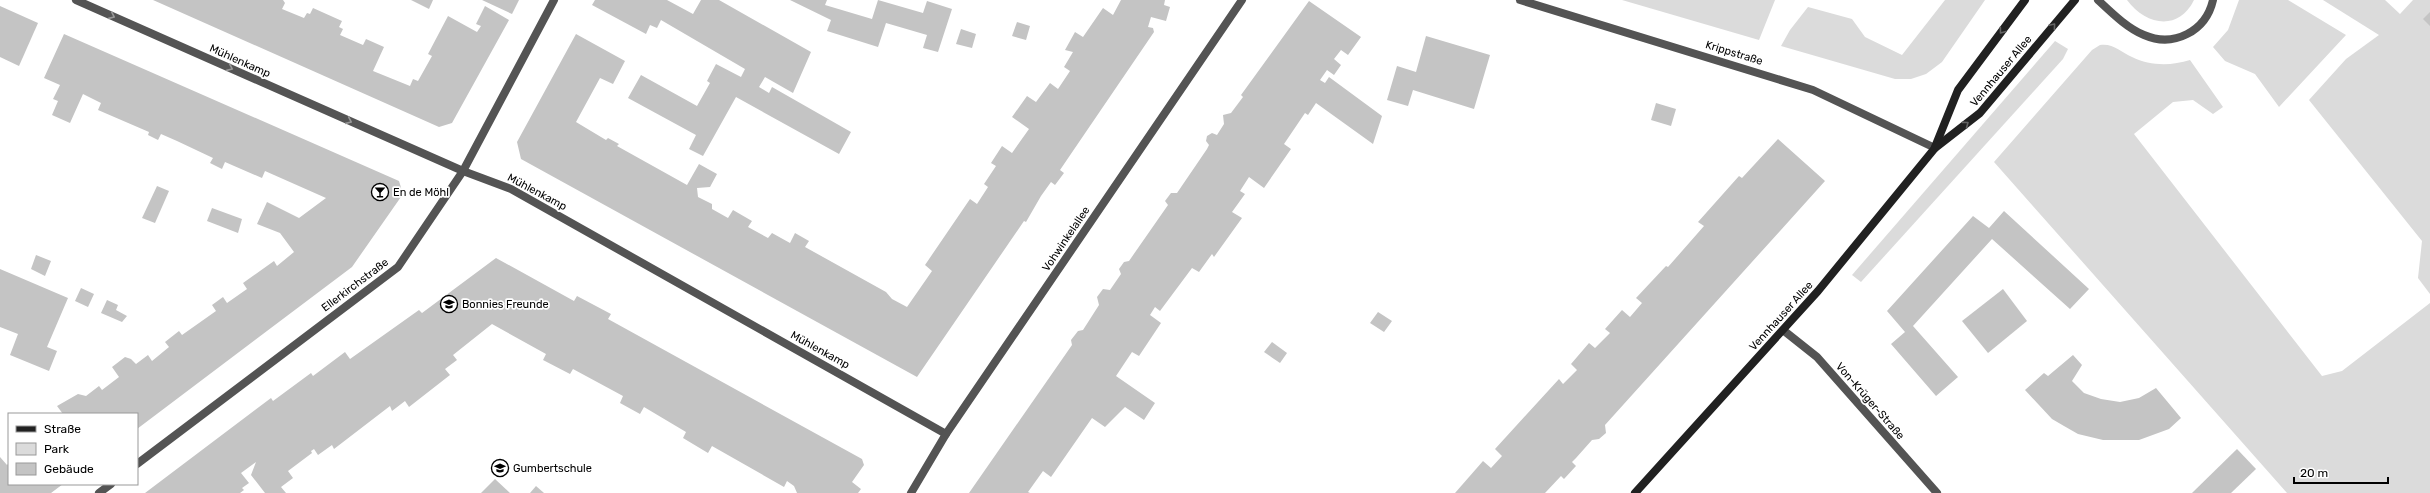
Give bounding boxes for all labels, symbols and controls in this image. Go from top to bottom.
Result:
one-way arrow [107,11,115,19]
one-way arrow [2049,23,2056,30]
one-way arrow [1999,27,2006,34]
street label: Vennhauser Allee [1968,33,2034,109]
street label: Krippstraße [1704,38,1764,68]
street label: Mühlenkamp [207,42,273,80]
one-way arrow [226,63,234,71]
one-way arrow [345,116,353,124]
one-way arrow [1962,122,1969,129]
street label: Mühlenkamp [505,171,569,213]
bar icon: En de Möhl [370,182,390,202]
place label: En de Möhl [393,186,449,199]
street label: Vohwinkelallee [1039,204,1093,274]
street label: Ellerkirchstraße [319,256,391,314]
street label: Vennhauser Allee [1747,279,1815,353]
school or university icon: Bonnies Freunde [439,294,459,314]
place label: Bonnies Freunde [462,298,549,311]
street label: Mühlenkamp [788,328,852,372]
street label: Von-Krüger-Straße [1833,360,1907,442]
legend [8,413,138,485]
text: Straße [44,422,81,436]
text: Park [44,442,70,456]
school or university icon: Gumbertschule [490,458,510,478]
scale bar [2294,459,2388,485]
text: Gebäude [44,462,94,476]
place label: Gumbertschule [513,462,592,475]
text: 20 m [2300,466,2328,480]

